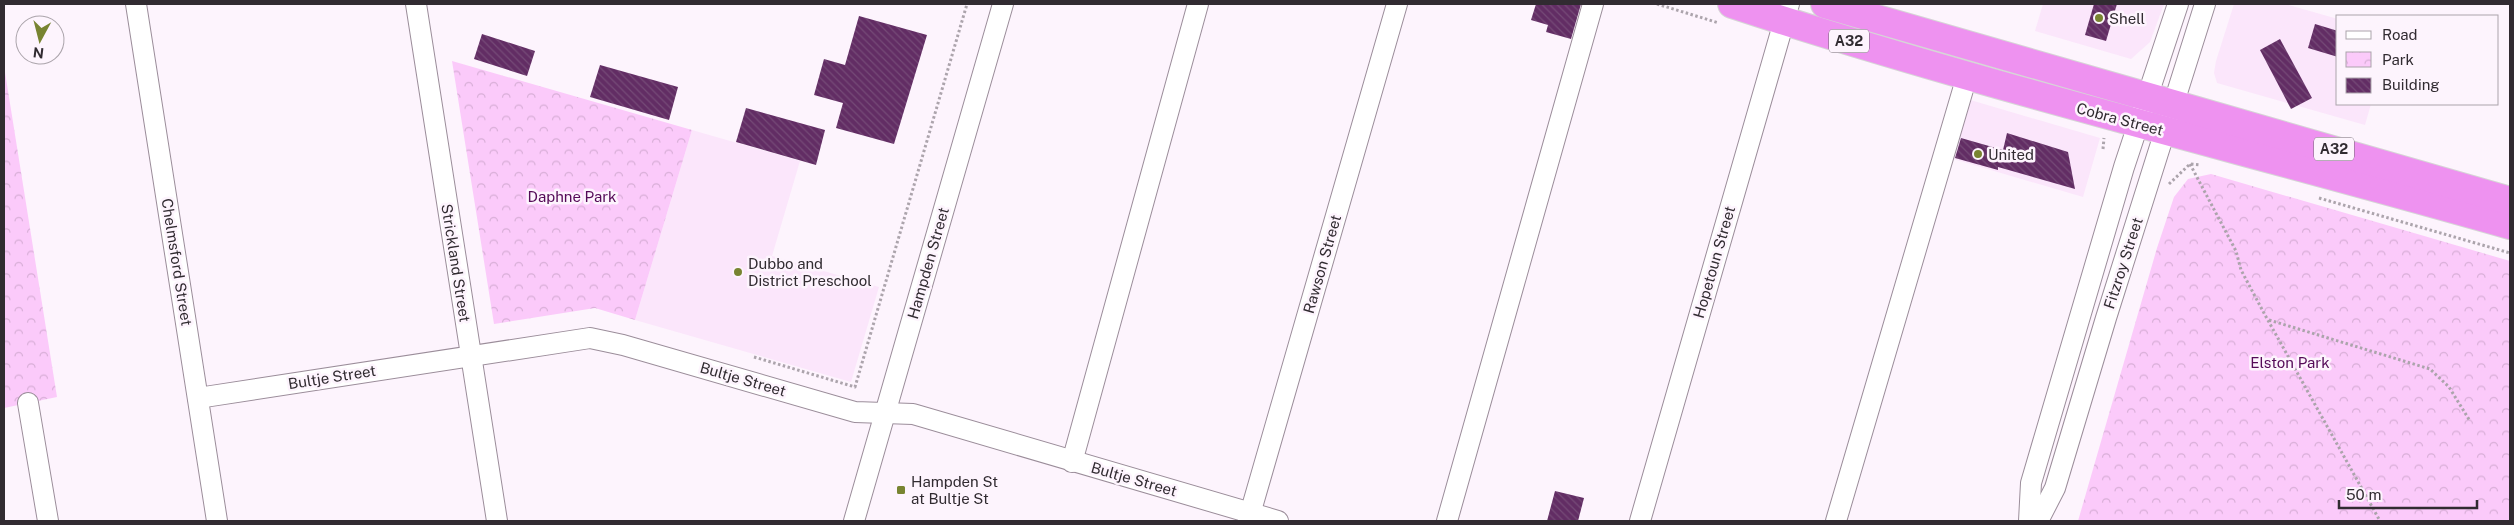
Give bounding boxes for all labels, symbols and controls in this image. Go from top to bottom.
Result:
place label: Shell [2109,10,2145,27]
marker: Shell [2093,12,2105,24]
north arrow [15,15,65,65]
legend [2336,15,2499,105]
text: Road [2382,26,2418,43]
road number: A32 [1829,29,1869,52]
text: N [32,44,45,62]
text: Park [2382,51,2414,68]
text: Building [2382,76,2440,93]
street label: Cobra Street [2075,99,2165,139]
road number: A32 [2314,138,2354,160]
place label: United [1988,146,2034,163]
marker: United [1972,148,1984,160]
park label: Daphne Park [528,188,616,205]
street label: Chelmsford Street [159,197,196,327]
street label: Strickland Street [438,203,474,323]
street label: Hopetoun Street [1690,204,1738,320]
street label: Hampden Street [904,205,952,321]
street label: Rawson Street [1300,213,1344,315]
street label: Fitzroy Street [2100,215,2146,311]
place label: Dubbo and District Preschool [748,255,872,289]
marker: Dubbo and District Preschool [732,266,744,278]
park label: Elston Park [2250,354,2330,371]
street label: Bultje Street [698,359,788,399]
street label: Bultje Street [287,362,377,392]
street label: Bultje Street [1089,459,1179,499]
place label: Hampden St at Bultje St [911,473,998,507]
scale bar [2339,478,2476,510]
marker: Hampden St at Bultje St [895,484,907,496]
text: 50 m [2346,486,2381,503]

